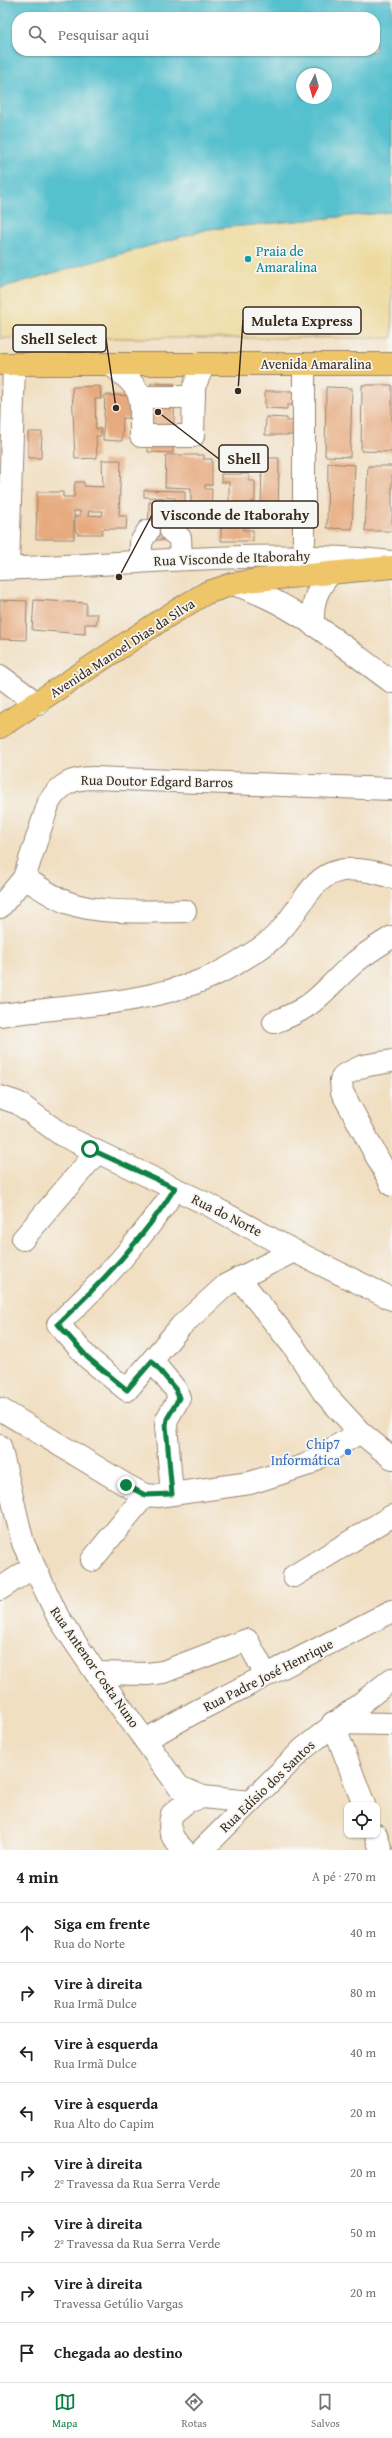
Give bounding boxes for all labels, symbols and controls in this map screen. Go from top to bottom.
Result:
search box [12,12,380,56]
icon: search [26,23,48,45]
text: Pesquisar aqui [58,24,149,45]
north arrow [296,68,332,104]
place label: Praia de Amaralina [256,241,318,277]
marker: Praia de Amaralina [243,254,253,264]
callout: Muleta Express [243,307,361,334]
text: Muleta Express [251,310,353,331]
callout: Shell Select [13,325,106,352]
text: Shell Select [21,328,98,349]
street label: Avenida Amaralina [260,354,372,374]
callout: Shell [219,445,268,472]
text: Shell [227,448,261,469]
callout: Visconde de Itaborahy [152,501,318,528]
text: Visconde de Itaborahy [160,504,310,525]
street label: Rua Visconde de Itaborahy [153,545,311,571]
street label: Avenida Manoel Dias da Silva [45,593,199,703]
street label: Rua Doutor Edgard Barros [81,770,233,792]
route start [81,1140,99,1158]
street label: Rua do Norte [188,1189,266,1241]
place label: Chip7 Informática [271,1434,340,1470]
marker: Chip7 Informática [343,1447,353,1457]
route end [117,1476,135,1494]
street label: Rua Antenor Costa Nuno [46,1602,144,1732]
street label: Rua Padre José Henrique [199,1633,337,1717]
street label: Rua Edísio dos Santos [215,1735,319,1837]
map controls [344,1802,380,1838]
button: locate [344,1802,380,1838]
text: 4 min [16,1864,58,1889]
text: A pé · 270 m [312,1867,376,1886]
text: Siga em frente [54,1913,150,1934]
icon: ahead [16,1922,38,1944]
text: 40 m [350,1923,376,1942]
text: Rua do Norte [54,1934,125,1953]
text: Vire à direita [54,1973,142,1994]
icon: right [16,1982,38,2004]
text: 80 m [350,1983,376,2002]
text: Rua Irmã Dulce [54,1994,137,2013]
text: Vire à esquerda [54,2033,158,2054]
icon: left [16,2042,38,2064]
text: 40 m [350,2043,376,2062]
text: Rua Irmã Dulce [54,2054,137,2073]
text: Vire à esquerda [54,2093,158,2114]
icon: left [16,2102,38,2124]
text: 20 m [350,2103,376,2122]
text: Rua Alto do Capim [54,2114,154,2133]
text: Vire à direita [54,2153,142,2174]
icon: right [16,2162,38,2184]
text: 20 m [350,2163,376,2182]
text: 2º Travessa da Rua Serra Verde [54,2174,220,2193]
text: Vire à direita [54,2213,142,2234]
icon: right [16,2222,38,2244]
text: 50 m [350,2223,376,2242]
text: 2º Travessa da Rua Serra Verde [54,2234,220,2253]
text: Vire à direita [54,2273,142,2294]
icon: right [16,2282,38,2304]
text: 20 m [350,2283,376,2302]
text: Travessa Getúlio Vargas [54,2294,183,2313]
icon: arrive [16,2342,38,2364]
text: Chegada ao destino [54,2342,182,2363]
tab: Mapa [52,2391,77,2431]
tab: Rotas [182,2391,207,2431]
tab: Salvos [311,2391,340,2431]

